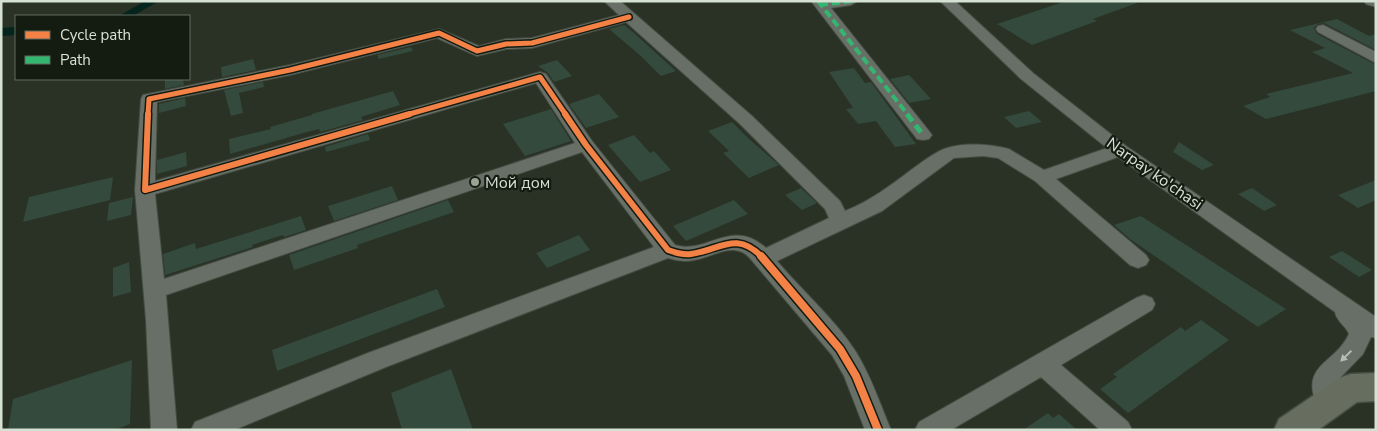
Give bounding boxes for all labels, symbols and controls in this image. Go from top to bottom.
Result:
legend [15,15,190,80]
text: Cycle path [60,25,131,45]
text: Path [60,50,91,70]
street label: Narpay ko'chasi [1102,132,1207,215]
place label: Мой дом [485,172,550,194]
marker: Мой дом [469,176,481,188]
one-way arrow [1340,350,1352,362]

